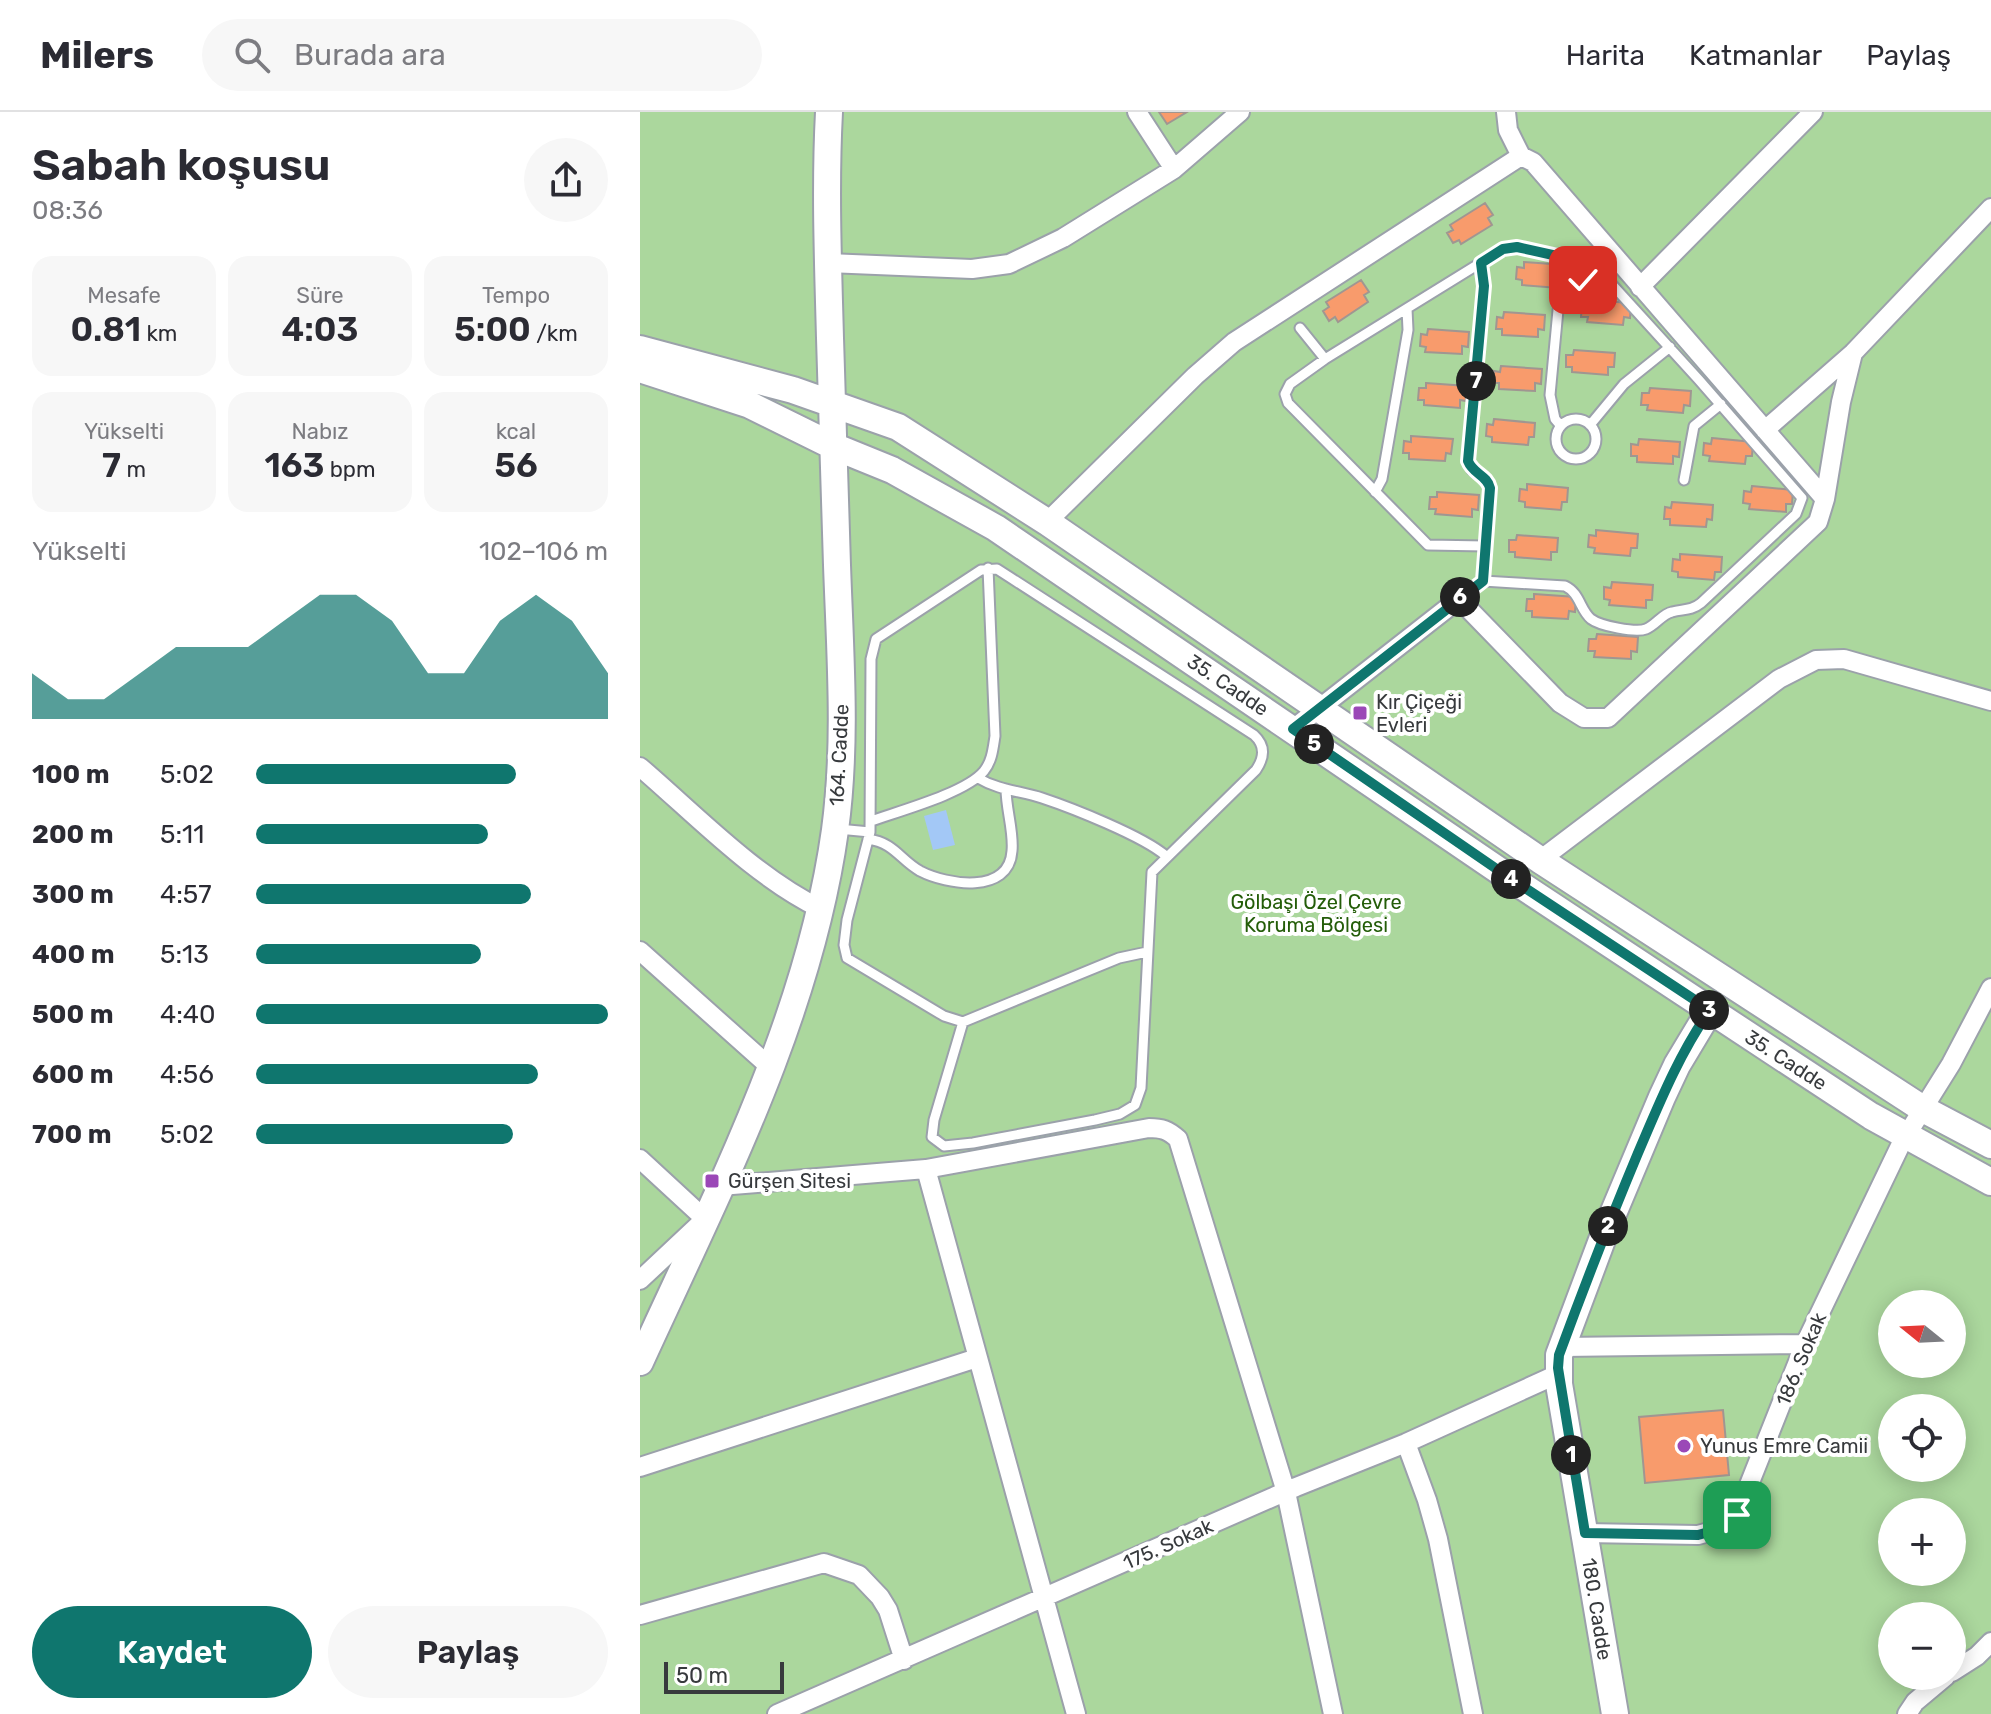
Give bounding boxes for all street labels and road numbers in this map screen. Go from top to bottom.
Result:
street label: 35. Cadde [1183,649,1273,721]
street label: 164. Cadde [824,703,854,807]
street label: 35. Cadde [1740,1025,1832,1095]
street label: 186. Sokak [1771,1308,1832,1409]
street label: 175. Sokak [1119,1513,1217,1574]
street label: 180. Cadde [1577,1556,1617,1662]

